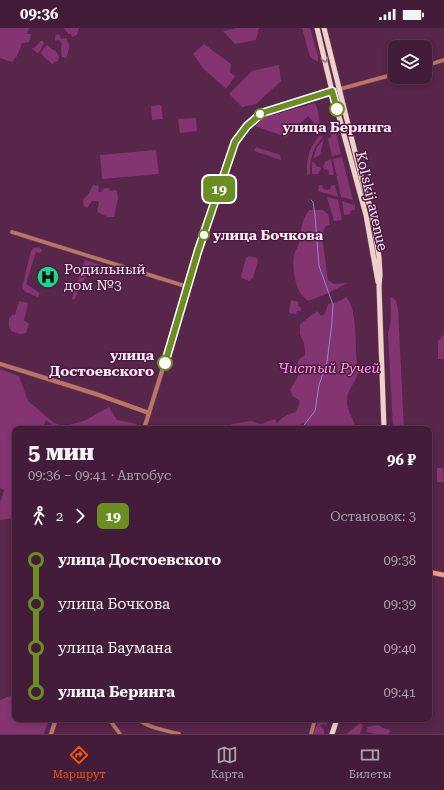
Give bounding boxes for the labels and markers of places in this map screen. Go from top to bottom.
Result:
marker: улица Беринга [329,101,345,117]
unlabelled marker [254,108,266,120]
place label: улица Беринга [282,119,392,135]
place label: улица Бочкова [213,227,324,243]
marker: улица Бочкова [198,229,210,241]
place label: Родильный дом №3 [64,261,146,293]
hospital icon: Родильный дом №3 [35,264,61,290]
place label: улица Достоевского [49,347,155,379]
marker: улица Достоевского [157,355,173,371]

